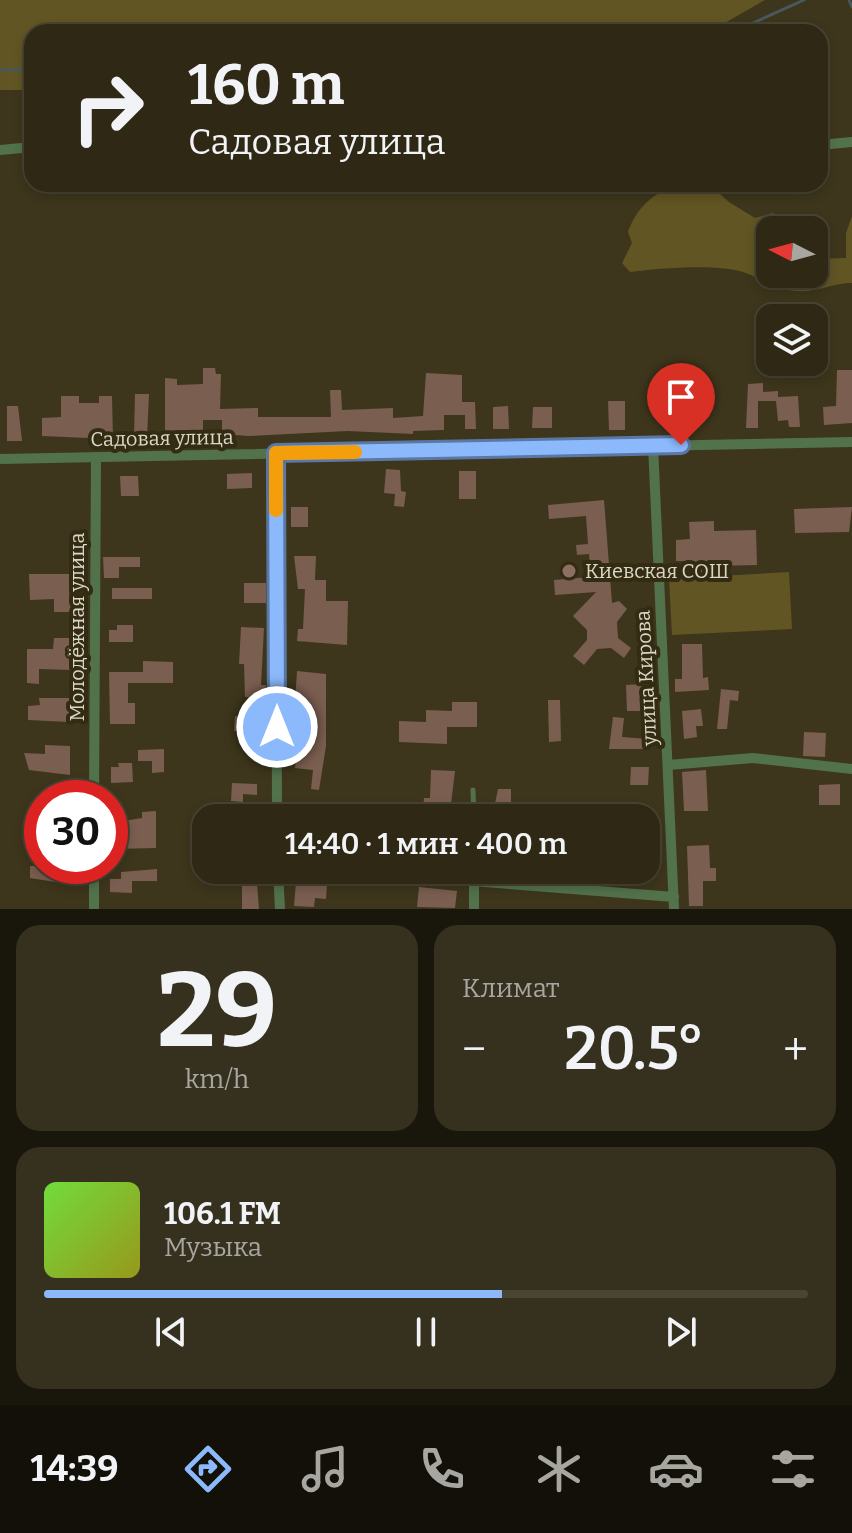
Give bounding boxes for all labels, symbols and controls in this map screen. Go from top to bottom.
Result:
text: 160 m [188,52,344,119]
icon: right [56,56,160,160]
text: Садовая улица [188,120,446,164]
north arrow [756,216,828,288]
map controls [756,216,828,376]
button: layers [756,304,828,376]
pin [647,363,715,445]
icon: arrive [659,375,703,419]
street label: Садовая улица [90,425,234,451]
street label: Молодёжная улица [65,533,89,721]
place label: Киевская СОШ [585,559,729,583]
marker: Киевская СОШ [560,562,578,580]
street label: улица Кирова [630,610,662,747]
position arrow [235,685,319,769]
speed limit sign: 30 [24,780,128,884]
text: 14:40 · 1 мин · 400 m [285,826,567,862]
text: 29 [157,949,277,1074]
text: Климат [462,973,559,1004]
text: 20.5° [564,1013,705,1085]
text: − [462,1023,486,1076]
text: + [783,1023,808,1076]
text: km/h [185,1064,249,1095]
text: 106.1 FM [164,1196,281,1232]
text: Музыка [164,1232,262,1263]
icon: previous [149,1310,193,1354]
icon: pause [404,1310,448,1354]
icon: next [659,1310,703,1354]
icon: directions [180,1441,236,1497]
icon: music [297,1441,353,1497]
icon: phone [414,1441,470,1497]
icon: climate [531,1441,587,1497]
icon: car [648,1441,704,1497]
icon: filters [765,1441,821,1497]
text: 14:39 [31,1447,118,1491]

